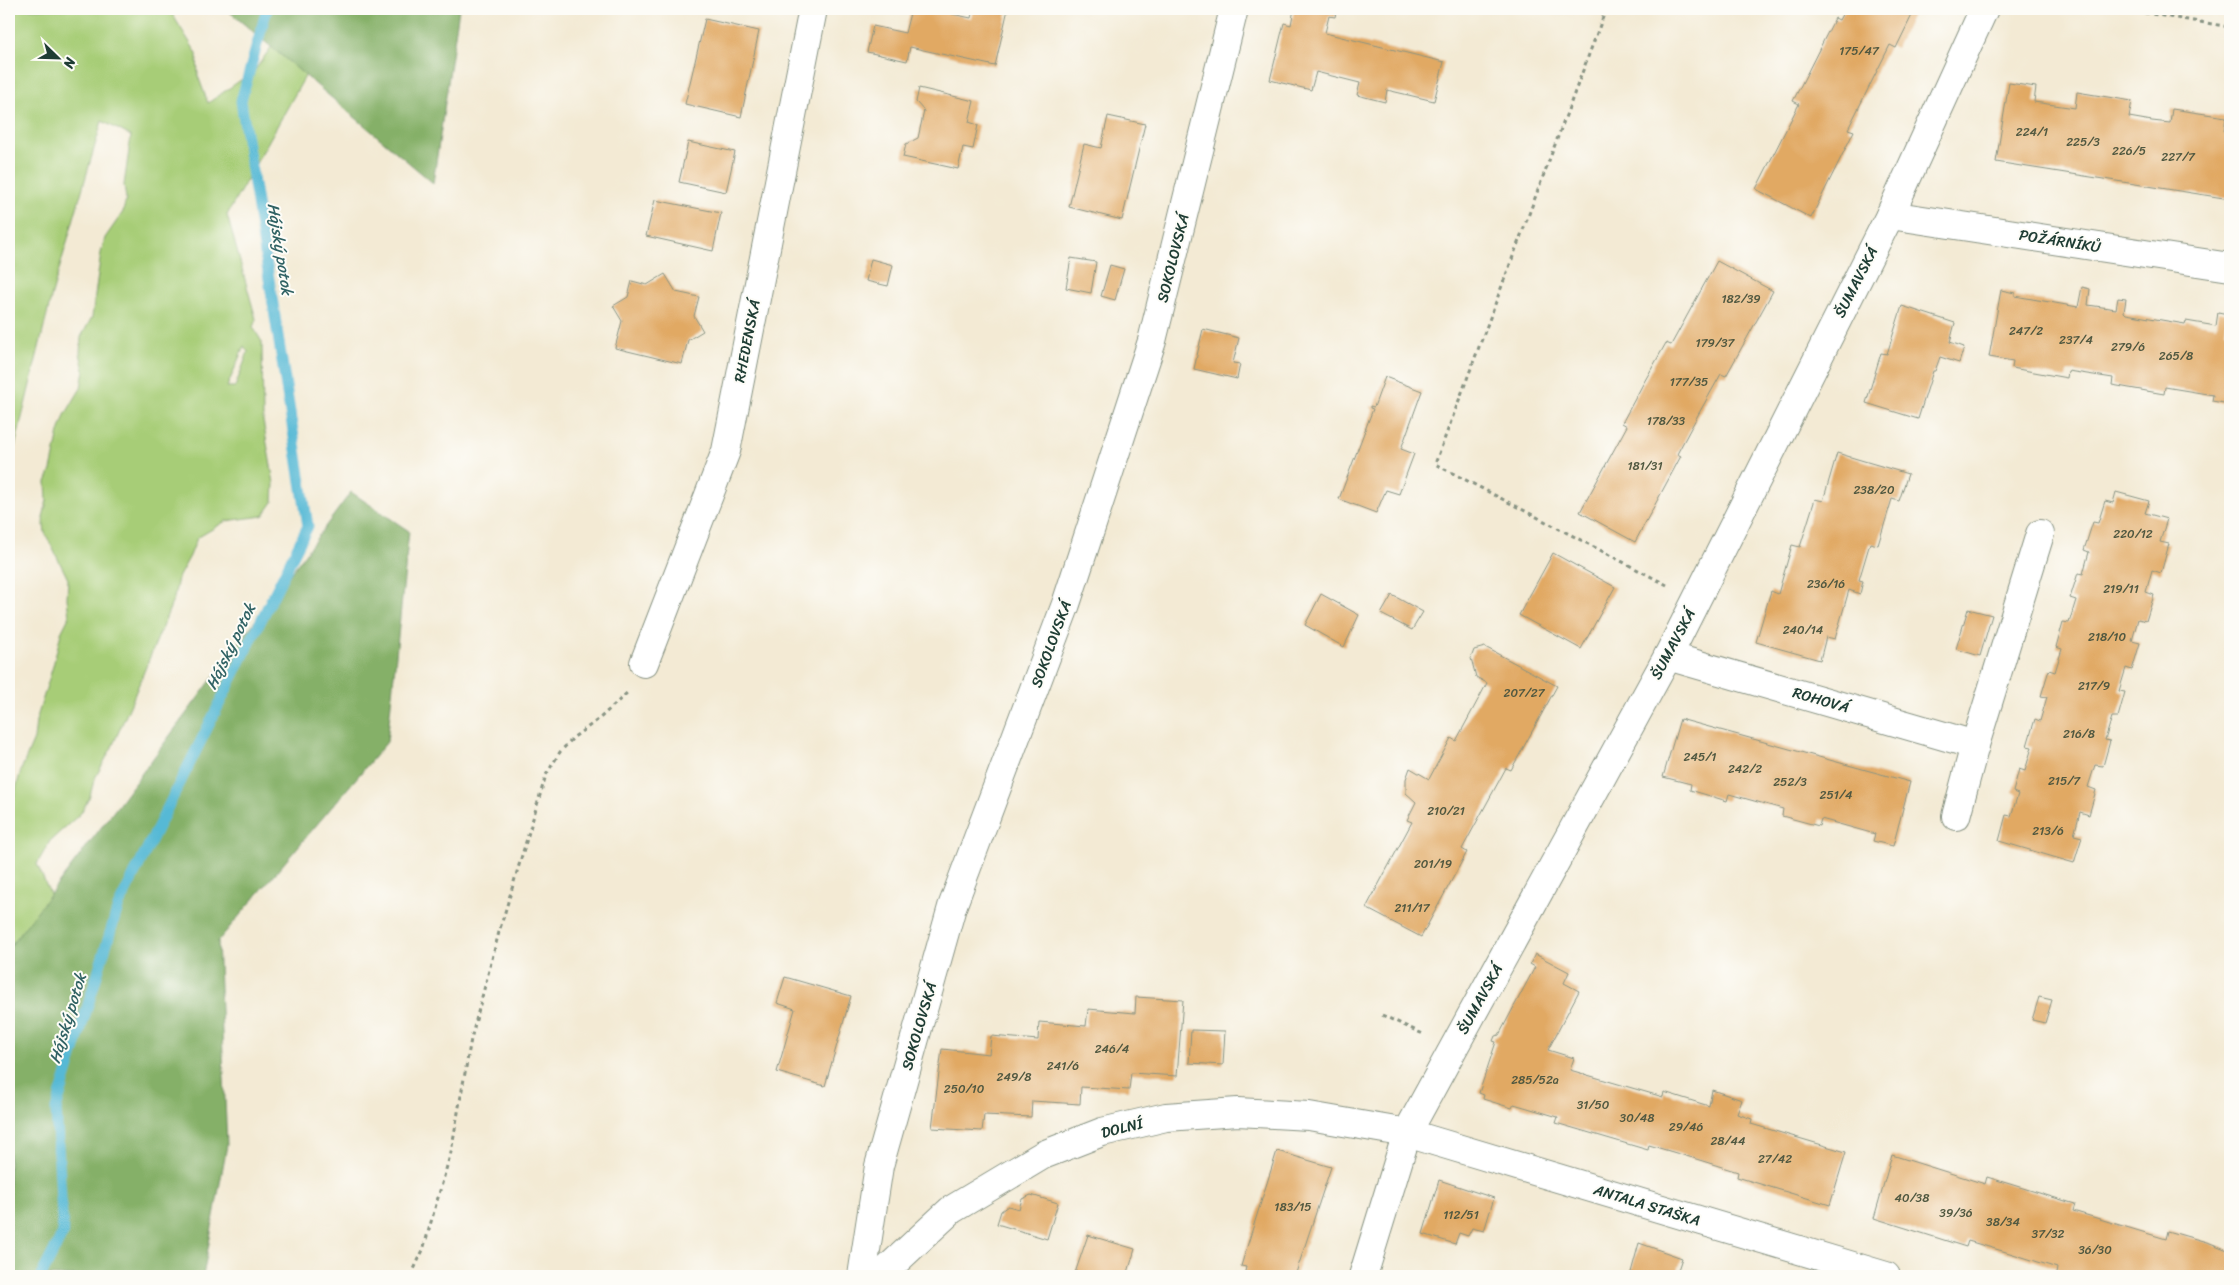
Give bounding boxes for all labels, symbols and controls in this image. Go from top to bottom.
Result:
north arrow [32,32,82,82]
house number: 175/47 [1839,40,1880,62]
text: N [56,53,83,73]
house number: 224/1 [2016,121,2048,143]
house number: 225/3 [2066,131,2100,153]
house number: 226/5 [2112,140,2146,162]
house number: 227/7 [2161,146,2196,168]
water label: Hájský potok [259,201,302,299]
street label: SOKOLOVSKÁ [1149,209,1197,305]
street label: POŽÁRNÍKŮ [2017,222,2104,260]
street label: ŠUMAVSKÁ [1827,240,1886,322]
house number: 182/39 [1721,288,1761,310]
street label: RHEDENSKÁ [726,295,768,385]
house number: 247/2 [2009,320,2043,342]
house number: 237/4 [2059,329,2093,351]
house number: 179/37 [1696,332,1736,354]
house number: 279/6 [2111,336,2145,358]
house number: 265/8 [2159,345,2193,367]
house number: 177/35 [1670,371,1708,393]
house number: 178/33 [1647,410,1686,432]
house number: 181/31 [1627,455,1663,477]
house number: 238/20 [1853,479,1895,501]
house number: 220/12 [2113,523,2153,545]
house number: 236/16 [1807,573,1845,595]
house number: 219/11 [2103,578,2139,600]
street label: SOKOLOVSKÁ [1023,595,1080,691]
water label: Hájský potok [197,597,265,694]
street label: ŠUMAVSKÁ [1643,602,1704,684]
house number: 240/14 [1783,619,1824,641]
house number: 218/10 [2088,626,2126,648]
house number: 217/9 [2078,675,2110,697]
street label: ROHOVÁ [1790,680,1854,721]
house number: 207/27 [1503,682,1546,704]
house number: 216/8 [2063,723,2095,745]
house number: 245/1 [1684,746,1716,768]
house number: 242/2 [1728,758,1762,780]
house number: 215/7 [2048,770,2081,792]
house number: 252/3 [1773,771,1807,793]
house number: 251/4 [1820,784,1853,806]
house number: 210/21 [1427,800,1465,822]
house number: 213/6 [2032,820,2064,842]
house number: 201/19 [1414,853,1452,875]
house number: 211/17 [1394,897,1431,919]
street label: ŠUMAVSKÁ [1450,957,1511,1039]
water label: Hájský potok [40,968,95,1067]
street label: SOKOLOVSKÁ [894,977,945,1073]
house number: 246/4 [1095,1038,1130,1060]
house number: 241/6 [1047,1055,1079,1077]
house number: 249/8 [997,1066,1031,1088]
house number: 285/52a [1511,1069,1559,1091]
house number: 250/10 [944,1078,985,1100]
house number: 31/50 [1577,1094,1610,1116]
house number: 30/48 [1620,1107,1654,1129]
street label: DOLNÍ [1098,1110,1147,1146]
house number: 29/46 [1669,1116,1703,1138]
house number: 28/44 [1710,1130,1746,1152]
house number: 27/42 [1758,1148,1792,1170]
street label: ANTALA STAŠKA [1589,1176,1704,1234]
house number: 40/38 [1895,1187,1929,1209]
house number: 183/15 [1274,1196,1312,1218]
house number: 39/36 [1939,1202,1973,1224]
house number: 112/51 [1443,1204,1479,1226]
house number: 38/34 [1986,1211,2020,1233]
house number: 37/32 [2032,1223,2065,1245]
house number: 36/30 [2078,1239,2112,1261]

